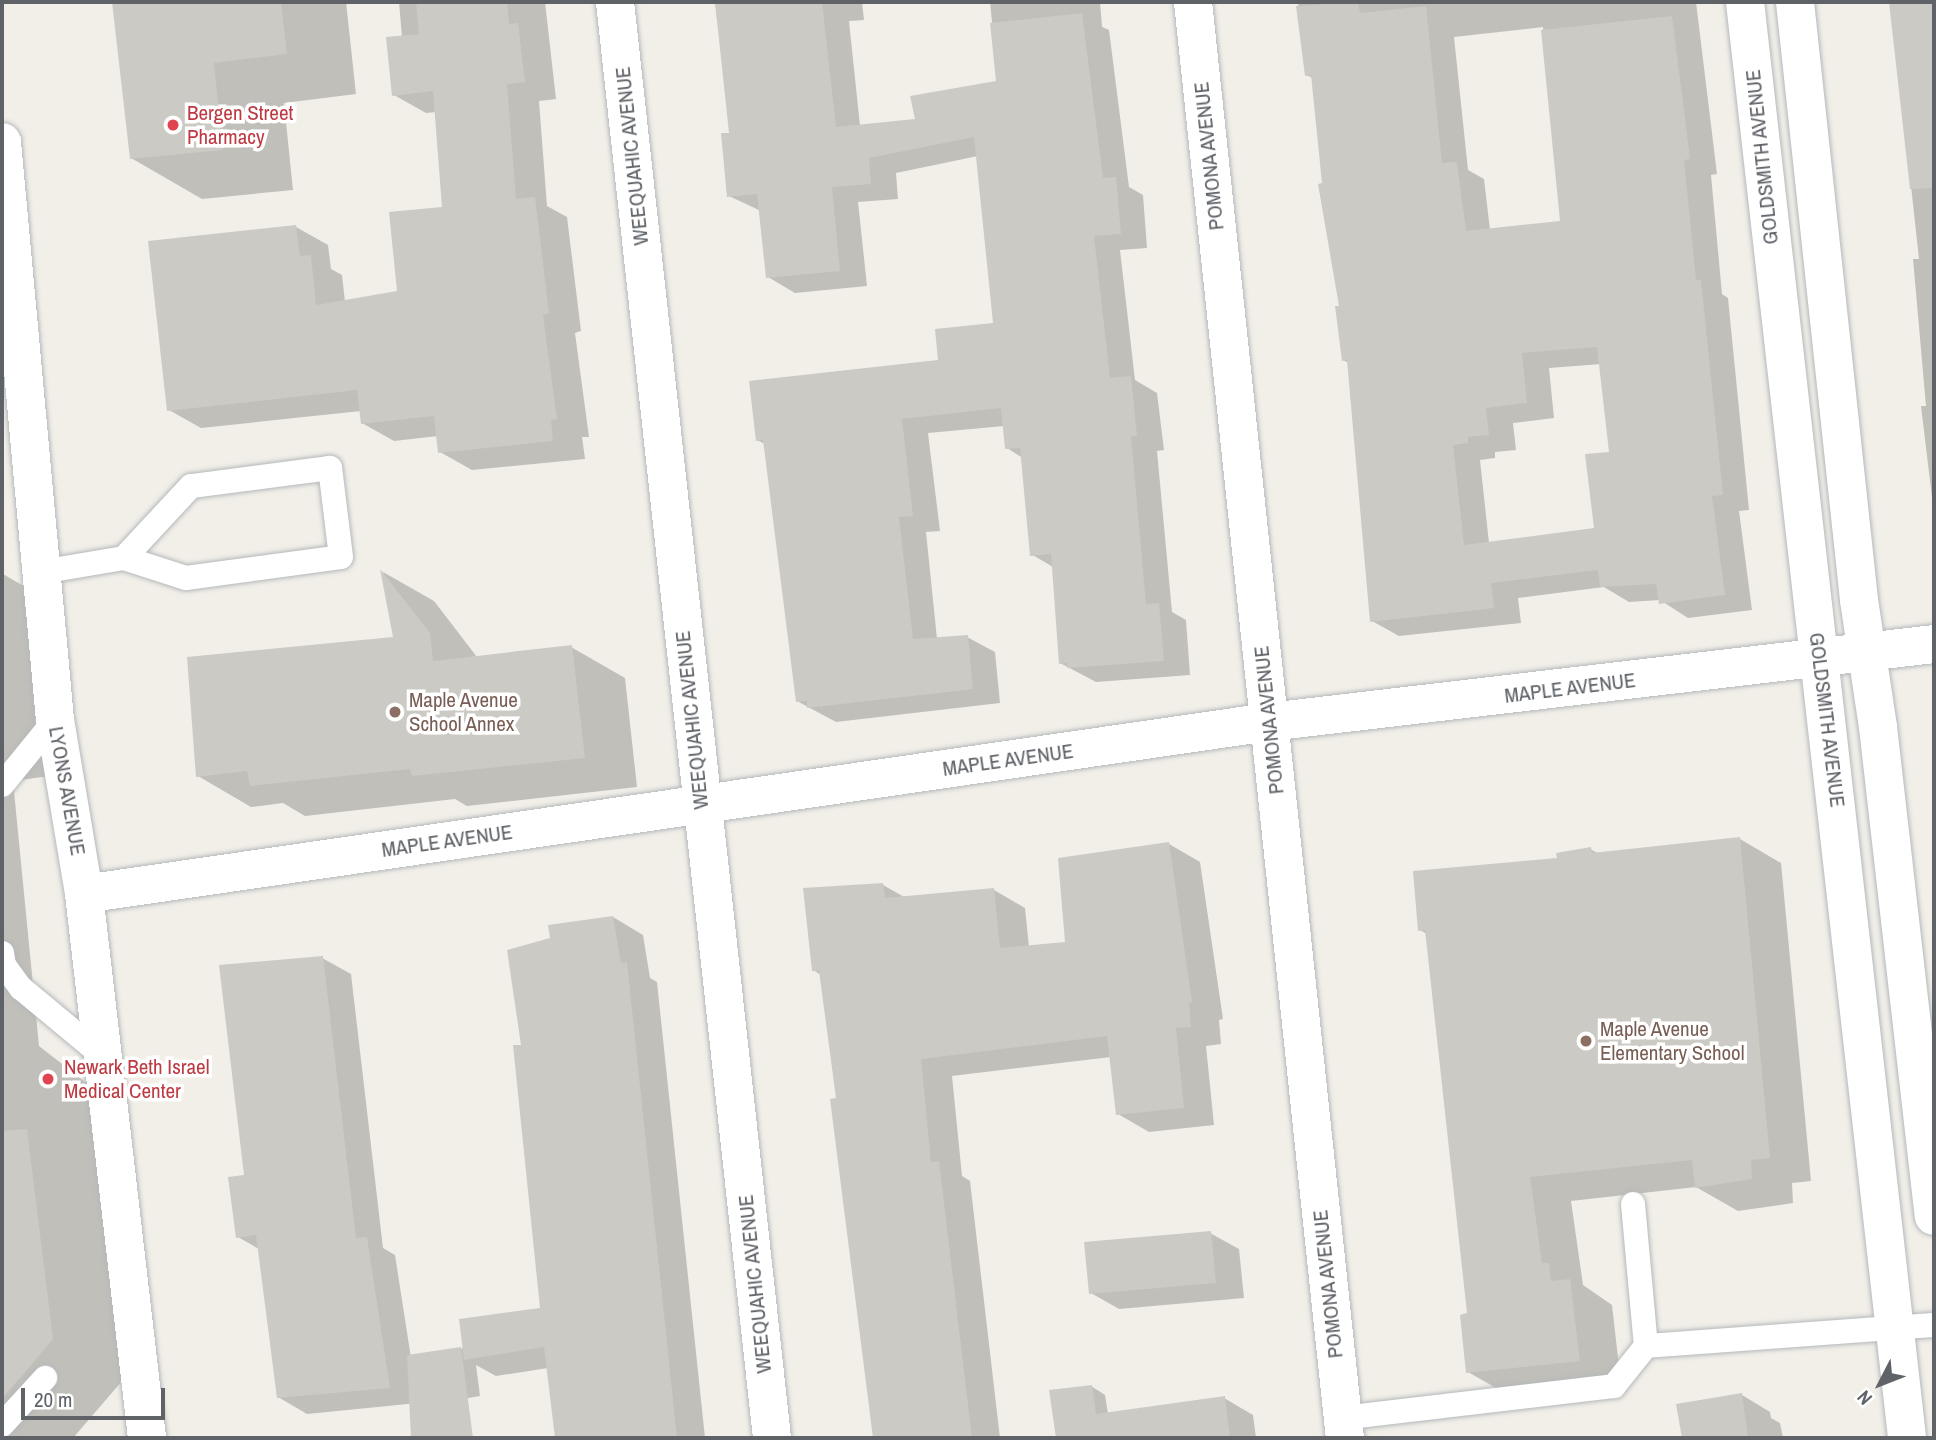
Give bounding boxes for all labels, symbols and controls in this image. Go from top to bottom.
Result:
street label: WEEQUAHIC AVENUE [610,65,654,247]
street label: GOLDSMITH AVENUE [1740,68,1784,246]
street label: POMONA AVENUE [1189,80,1229,232]
place label: Bergen Street Pharmacy [187,100,293,150]
marker: Bergen Street Pharmacy [165,117,181,133]
street label: WEEQUAHIC AVENUE [670,629,714,811]
street label: GOLDSMITH AVENUE [1804,631,1850,809]
street label: POMONA AVENUE [1249,644,1289,796]
street label: MAPLE AVENUE [1503,667,1637,709]
place label: Maple Avenue School Annex [409,687,519,737]
marker: Maple Avenue School Annex [387,704,403,720]
street label: LYONS AVENUE [43,724,91,858]
street label: MAPLE AVENUE [941,738,1075,782]
street label: MAPLE AVENUE [380,819,514,863]
place label: Maple Avenue Elementary School [1600,1016,1745,1066]
marker: Maple Avenue Elementary School [1578,1033,1594,1049]
place label: Newark Beth Israel Medical Center [64,1054,209,1104]
marker: Newark Beth Israel Medical Center [38,1069,58,1089]
street label: WEEQUAHIC AVENUE [733,1193,777,1375]
street label: POMONA AVENUE [1308,1208,1348,1360]
north arrow [1845,1349,1915,1419]
scale bar [24,1374,168,1418]
text: 20 m [34,1385,72,1414]
text: N [1851,1385,1878,1411]

